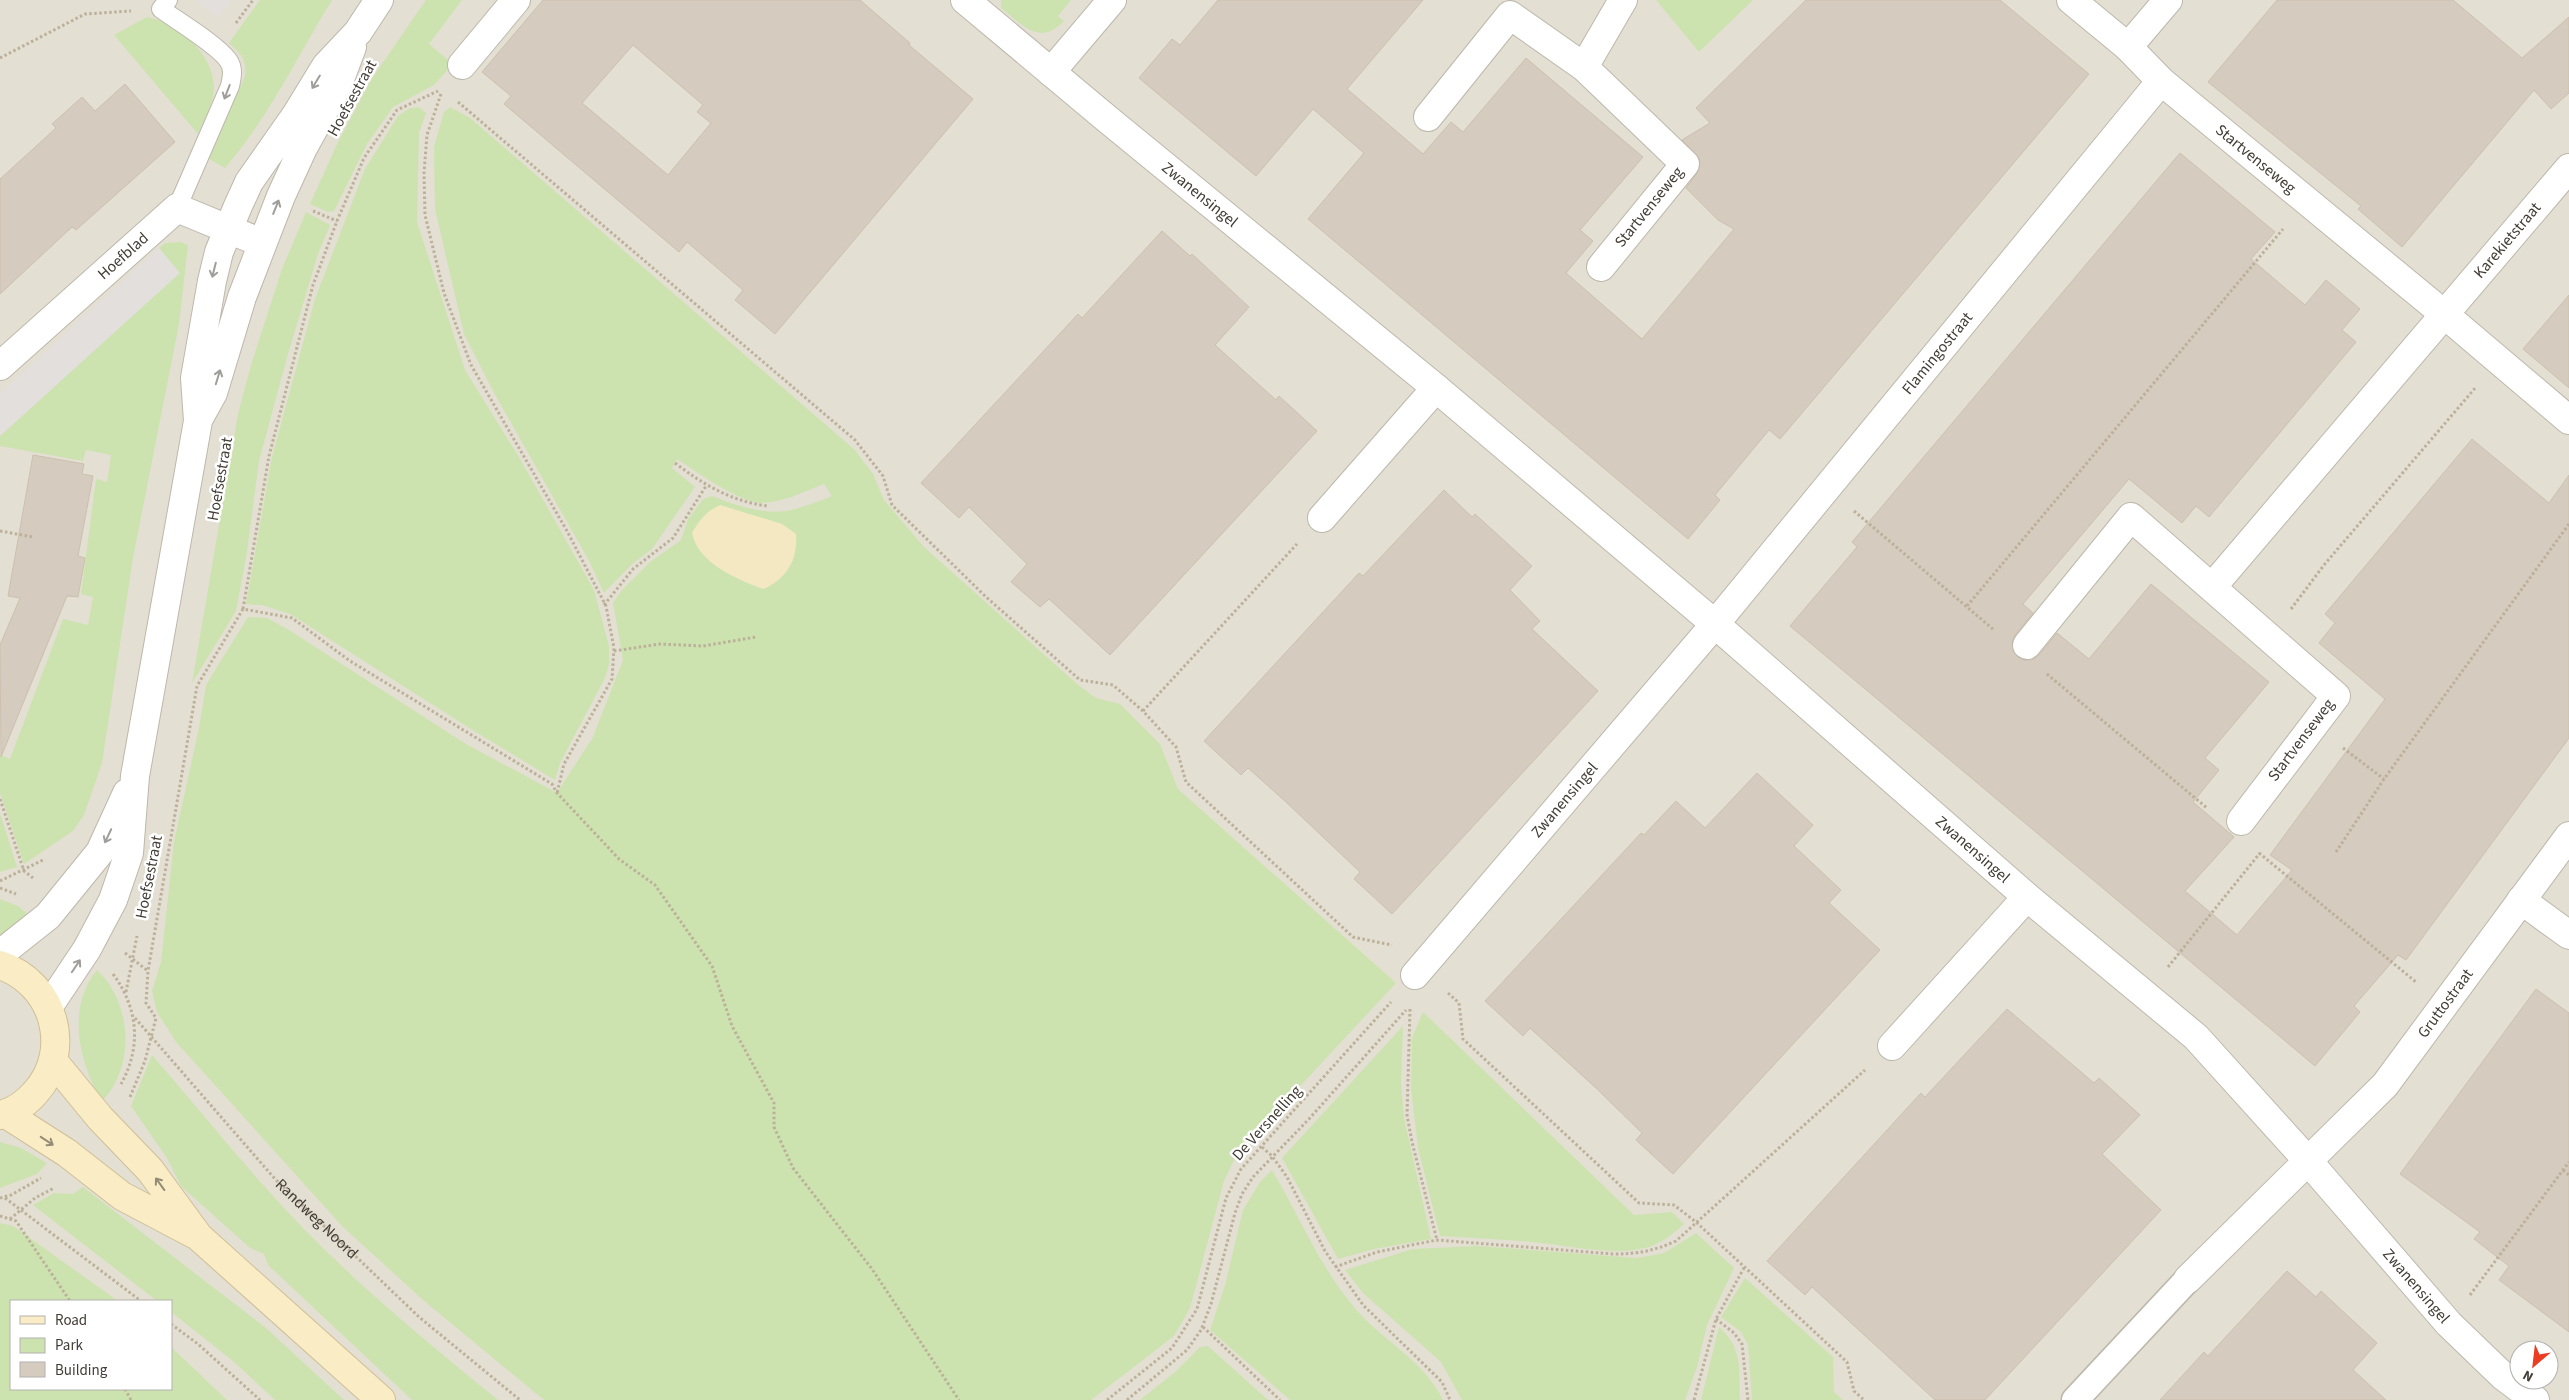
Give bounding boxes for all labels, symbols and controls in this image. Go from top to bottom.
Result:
street label: Hoefsestraat [322,55,382,140]
one-way arrow [310,75,320,89]
one-way arrow [222,84,231,99]
street label: Startvenseweg [2211,119,2301,199]
street label: Zwanensingel [1157,157,1243,233]
street label: Startvenseweg [1609,162,1689,252]
street label: Karekietstraat [2469,197,2547,283]
one-way arrow [273,199,282,214]
street label: Hoefblad [93,227,153,285]
one-way arrow [209,262,219,278]
street label: Flamingostraat [1897,307,1978,399]
one-way arrow [214,369,224,385]
street label: Hoefsestraat [202,435,238,523]
street label: Startvenseweg [2263,694,2339,786]
street label: Zwanensingel [1526,758,1603,843]
street label: Zwanensingel [1931,811,2015,888]
one-way arrow [102,828,112,843]
street label: Hoefsestraat [130,833,168,921]
one-way arrow [71,959,81,973]
street label: Gruttostraat [2412,964,2479,1043]
street label: De Versnelling [1227,1080,1307,1166]
one-way arrow [40,1136,54,1146]
street label: Randweg Noord [270,1174,363,1264]
one-way arrow [155,1177,165,1191]
street label: Zwanensingel [2377,1244,2455,1328]
legend [10,1300,172,1390]
text: Road [55,1310,87,1331]
text: Park [55,1335,84,1356]
north arrow [2509,1340,2559,1390]
text: Building [55,1360,108,1381]
text: N [2520,1365,2537,1387]

